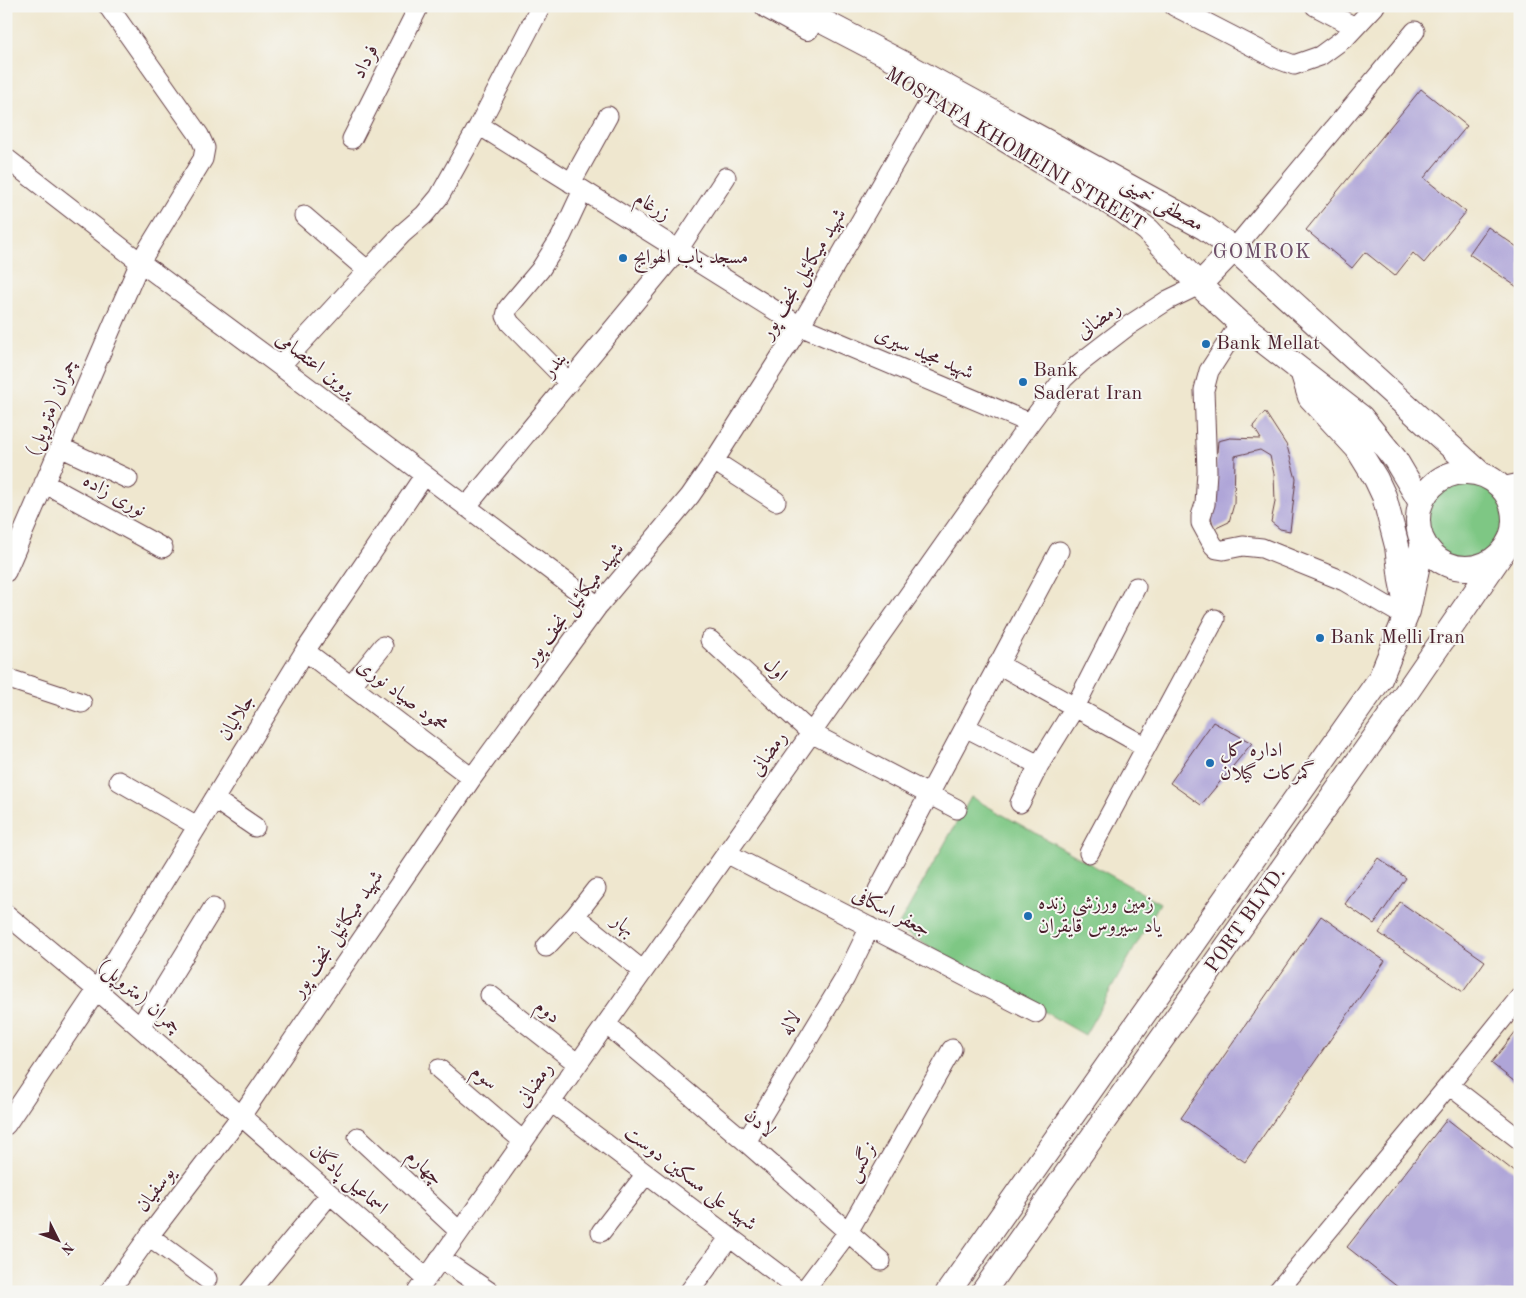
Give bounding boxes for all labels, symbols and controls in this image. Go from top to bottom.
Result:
street label: فرداد [349,42,384,83]
street label: MOSTAFA KHOMEINI STREET [882,64,1148,236]
street label: مصطفی خمینی [1116,174,1207,238]
street label: زرغام [628,189,673,230]
street label: شهید میکائیل نجف پور [755,204,853,346]
district label: GOMROK [1212,242,1312,263]
place label: مسجد باب الهوایج [633,248,748,273]
marker: مسجد باب الهوایج [617,252,629,264]
street label: رمضانی [1073,298,1125,344]
street label: شهید مجید سیری [871,324,977,385]
street label: پروین اعتصامی [270,329,361,404]
place label: Bank Mellat [1216,334,1320,354]
marker: Bank Mellat [1200,338,1212,350]
street label: بندر [538,349,571,383]
street label: چمران (متروپل) [23,357,84,460]
place label: Bank Saderat Iran [1033,361,1143,404]
marker: Bank Saderat Iran [1017,376,1029,388]
street label: نوری زاده [79,471,149,522]
street label: شهید میکائیل نجف پور [519,538,631,672]
place label: Bank Melli Iran [1330,628,1465,648]
marker: Bank Melli Iran [1314,632,1326,644]
street label: اول [759,654,791,686]
street label: محمود صیاد نوری [352,655,451,737]
street label: جلالیان [215,691,259,745]
street label: رمضانی [747,728,791,780]
place label: اداره کل گمرکات گیلان [1220,740,1315,785]
marker: اداره کل گمرکات گیلان [1204,757,1216,769]
street label: PORT BLVD. [1202,863,1290,977]
street label: شهید میکائیل نجف پور [286,866,390,1004]
street label: جعفر اسکافی [848,883,934,942]
place label: زمین ورزشی زنده یاد سیروس قایقران [1038,894,1162,938]
street label: بهار [606,910,638,942]
marker: زمین ورزشی زنده یاد سیروس قایقران [1022,910,1034,922]
street label: چمران (متروپل) [92,956,184,1041]
street label: دوم [527,996,563,1033]
street label: لاله [776,1009,806,1039]
street label: رمضانی [513,1059,557,1111]
street label: سوم [463,1062,501,1099]
street label: لادن [740,1106,778,1142]
street label: شهید علی مسکین دوست [618,1121,761,1238]
street label: نرگس [840,1137,883,1187]
street label: اسماعیل پادگان [303,1138,393,1221]
street label: چهارم [398,1146,446,1194]
street label: یوسفیان [133,1163,181,1217]
north arrow [32,1216,82,1266]
text: N [58,1239,76,1257]

